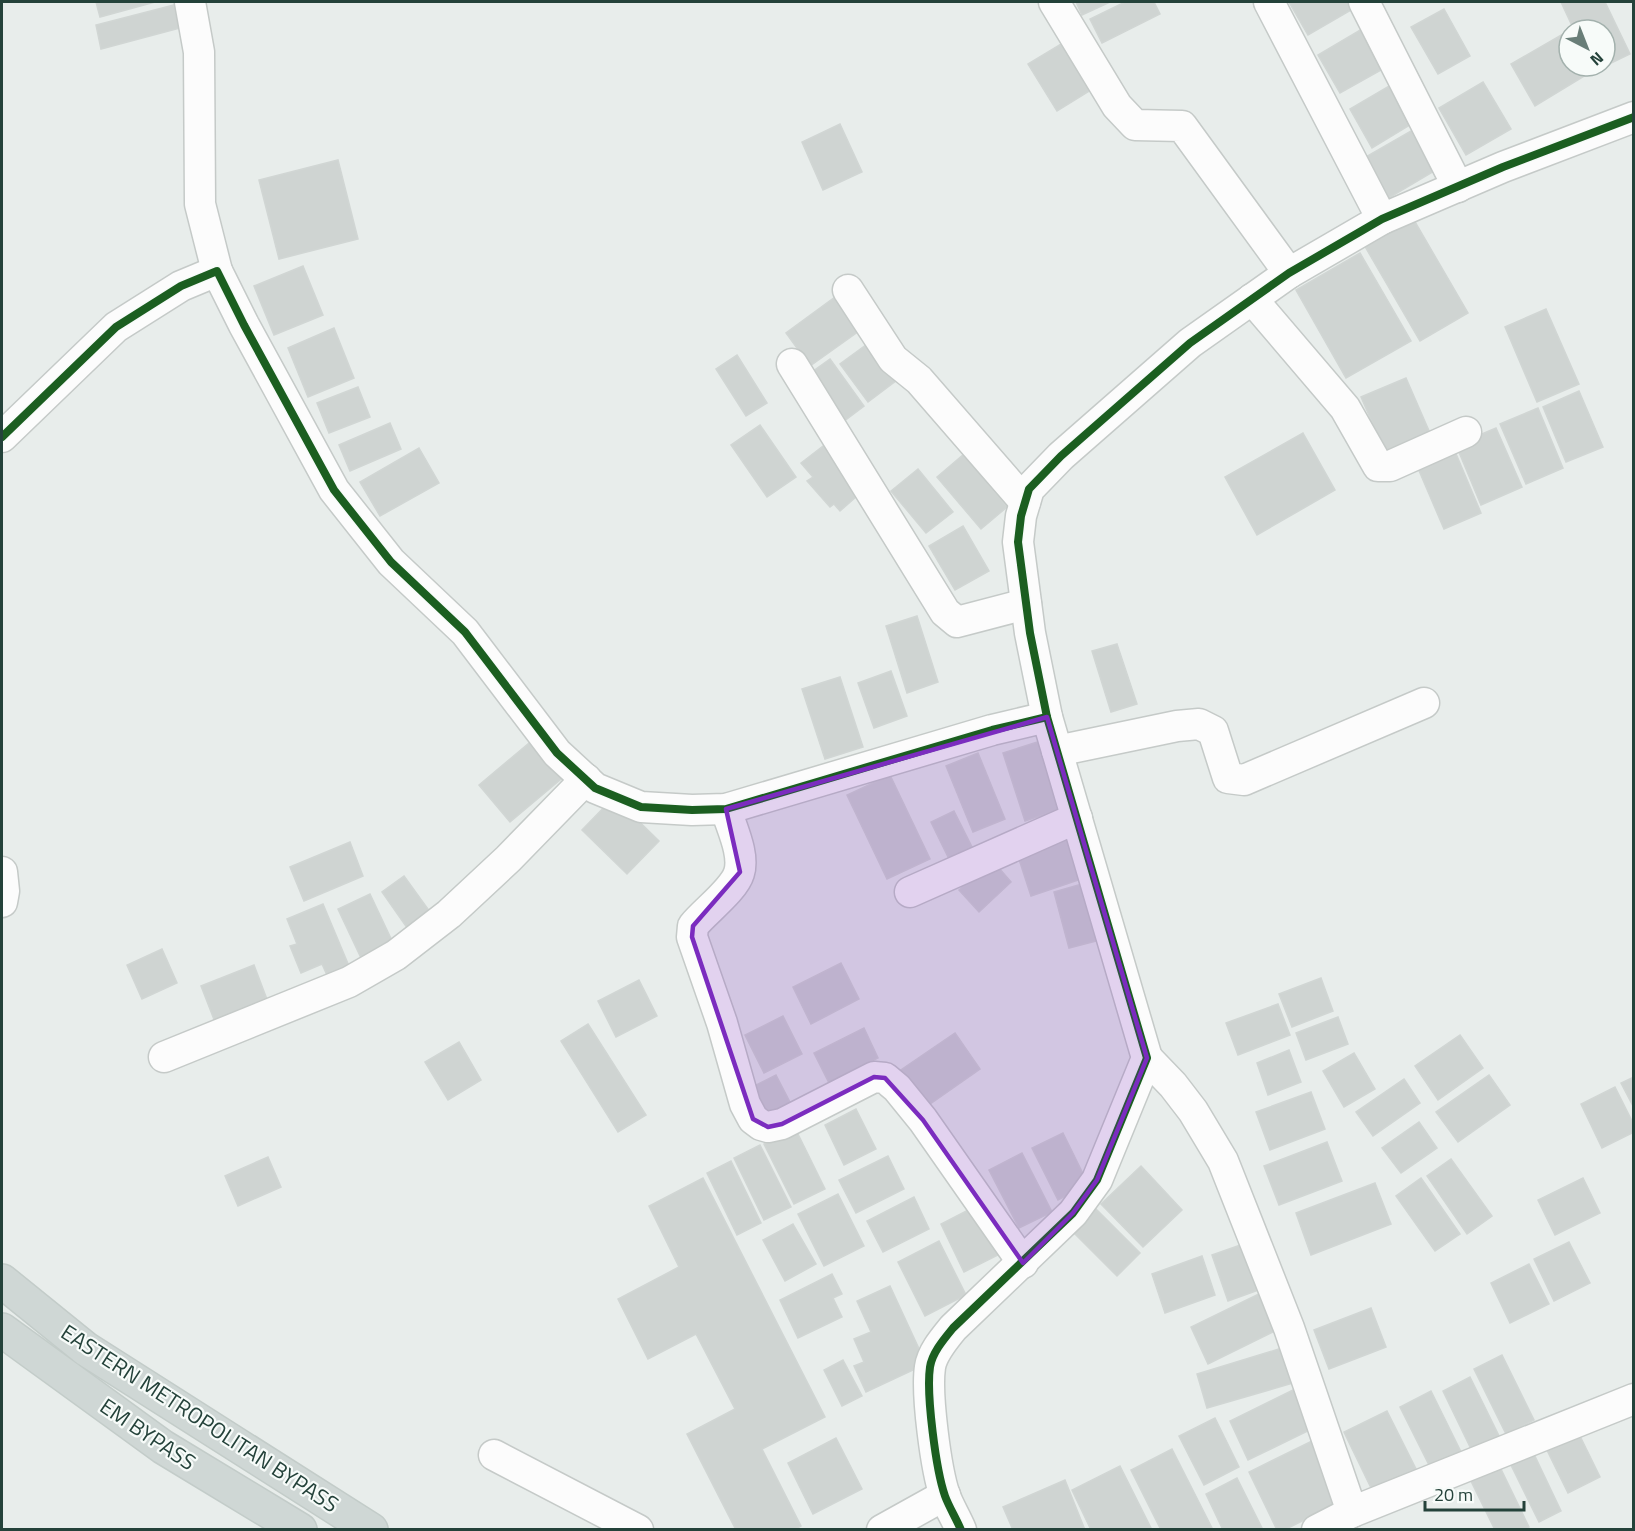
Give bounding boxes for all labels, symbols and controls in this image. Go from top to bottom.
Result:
north arrow [1557,18,1617,78]
text: N [1585,47,1609,72]
street label: EASTERN METROPOLITAN BYPASS [54,1315,346,1521]
street label: EM BYPASS [93,1389,203,1479]
scale bar [1425,1474,1524,1512]
text: 20 m [1434,1481,1473,1508]

